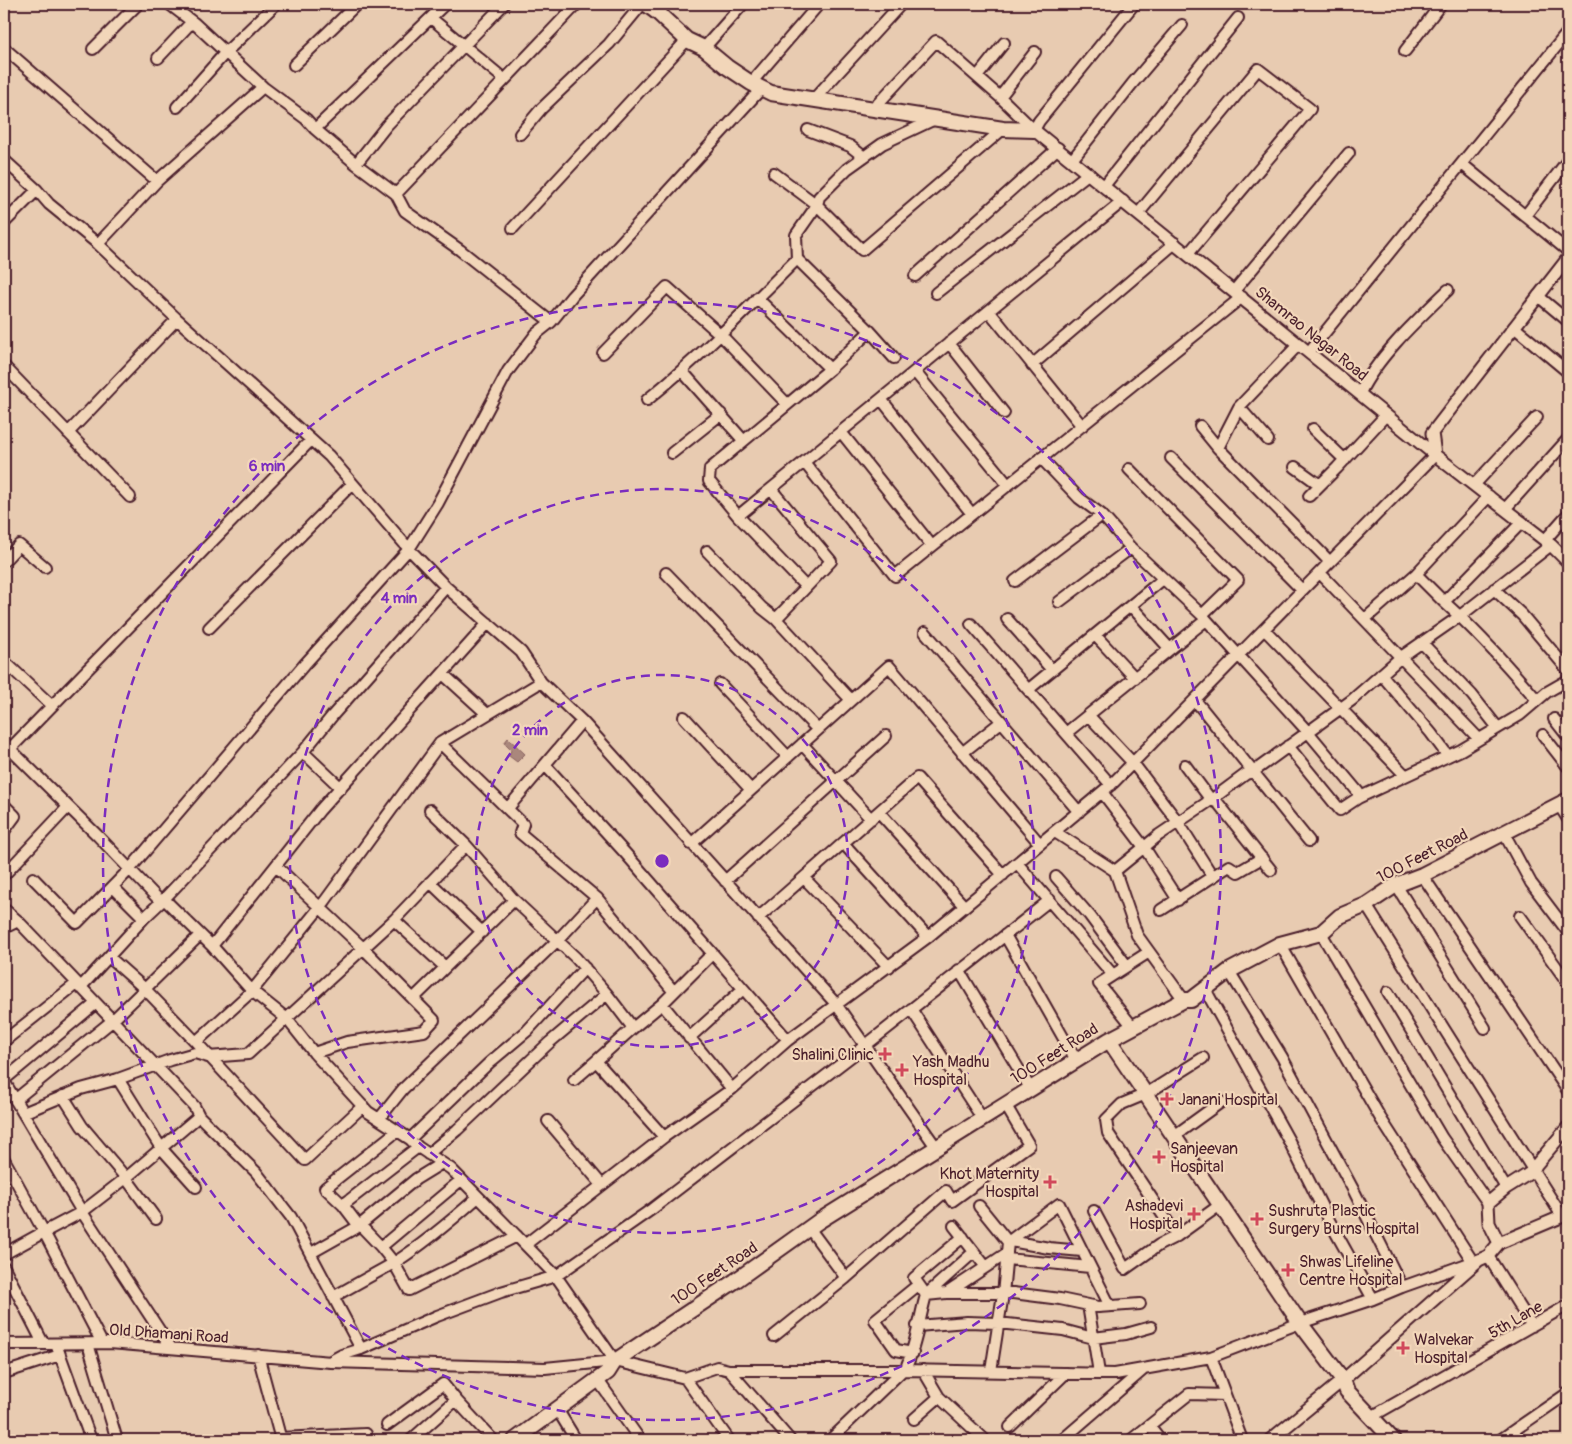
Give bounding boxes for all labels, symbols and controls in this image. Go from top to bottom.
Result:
street label: Shamrao Nagar Road [1251,282,1372,386]
text: 6 min [249,457,286,476]
text: 4 min [381,589,418,608]
text: 2 min [512,721,548,740]
street label: 100 Feet Road [1374,824,1471,887]
centre of rings [653,852,671,870]
street label: 100 Feet Road [1007,1019,1102,1089]
place label: Shalini Clinic [791,1045,874,1065]
marker: Shalini Clinic [878,1047,892,1061]
place label: Yash Madhu Hospital [912,1052,990,1090]
marker: Yash Madhu Hospital [895,1063,909,1077]
place label: Janani Hospital [1178,1090,1278,1110]
marker: Janani Hospital [1160,1092,1174,1106]
place label: Sanjeevan Hospital [1170,1139,1238,1177]
marker: Sanjeevan Hospital [1152,1150,1166,1164]
place label: Khot Maternity Hospital [940,1164,1039,1202]
marker: Khot Maternity Hospital [1043,1175,1057,1189]
place label: Ashadevi Hospital [1125,1196,1183,1234]
place label: Sushruta Plastic Surgery Burns Hospital [1268,1201,1419,1239]
marker: Ashadevi Hospital [1187,1207,1201,1221]
marker: Sushruta Plastic Surgery Burns Hospital [1250,1212,1264,1226]
street label: 100 Feet Road [668,1238,761,1310]
place label: Shwas Lifeline Centre Hospital [1299,1252,1403,1290]
marker: Shwas Lifeline Centre Hospital [1281,1263,1295,1277]
street label: 5th Lane [1485,1296,1546,1343]
street label: Old Dhamani Road [108,1320,229,1348]
place label: Walvekar Hospital [1414,1330,1474,1368]
marker: Walvekar Hospital [1396,1341,1410,1355]

